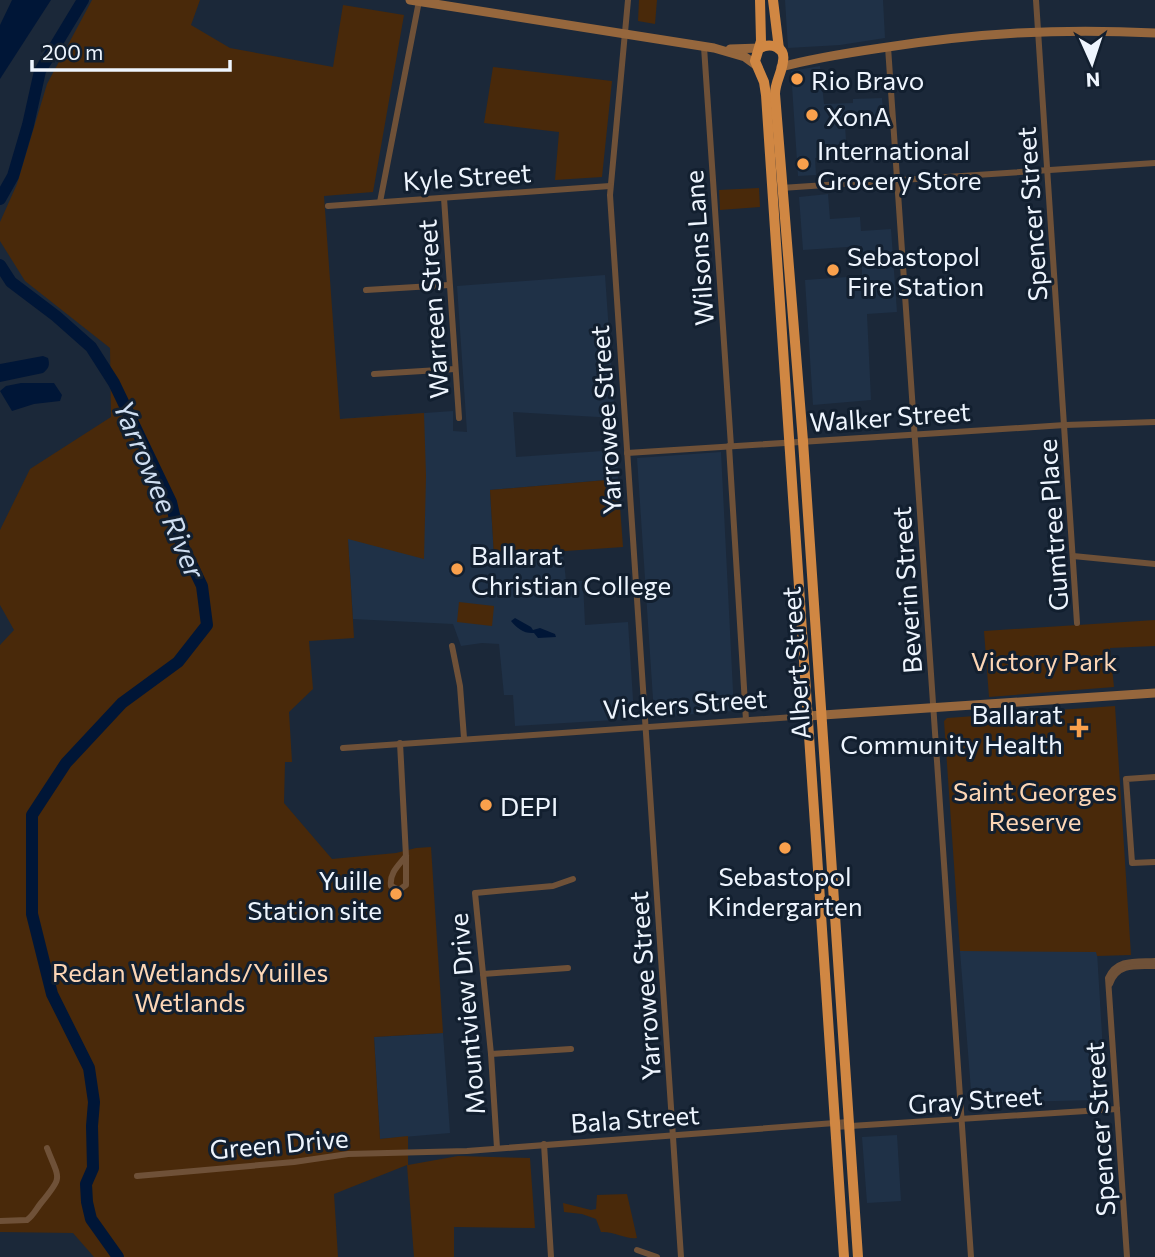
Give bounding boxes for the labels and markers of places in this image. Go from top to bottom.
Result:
place label: Rio Bravo [811,64,924,95]
marker: Rio Bravo [789,71,805,87]
place label: XonA [826,100,891,131]
marker: XonA [804,107,820,123]
place label: International Grocery Store [817,134,982,195]
marker: International Grocery Store [795,156,811,172]
place label: Sebastopol Fire Station [847,240,984,301]
marker: Sebastopol Fire Station [825,262,841,278]
place label: Ballarat Christian College [471,539,671,600]
marker: Ballarat Christian College [449,561,465,577]
place label: Ballarat Community Health [840,698,1063,759]
marker: Ballarat Community Health [1069,718,1089,738]
place label: DEPI [500,790,558,821]
marker: DEPI [478,797,494,813]
marker: Sebastopol Kindergarten [777,840,793,856]
place label: Sebastopol Kindergarten [707,860,863,921]
place label: Yuille Station site [247,864,382,925]
marker: Yuille Station site [388,886,404,902]

